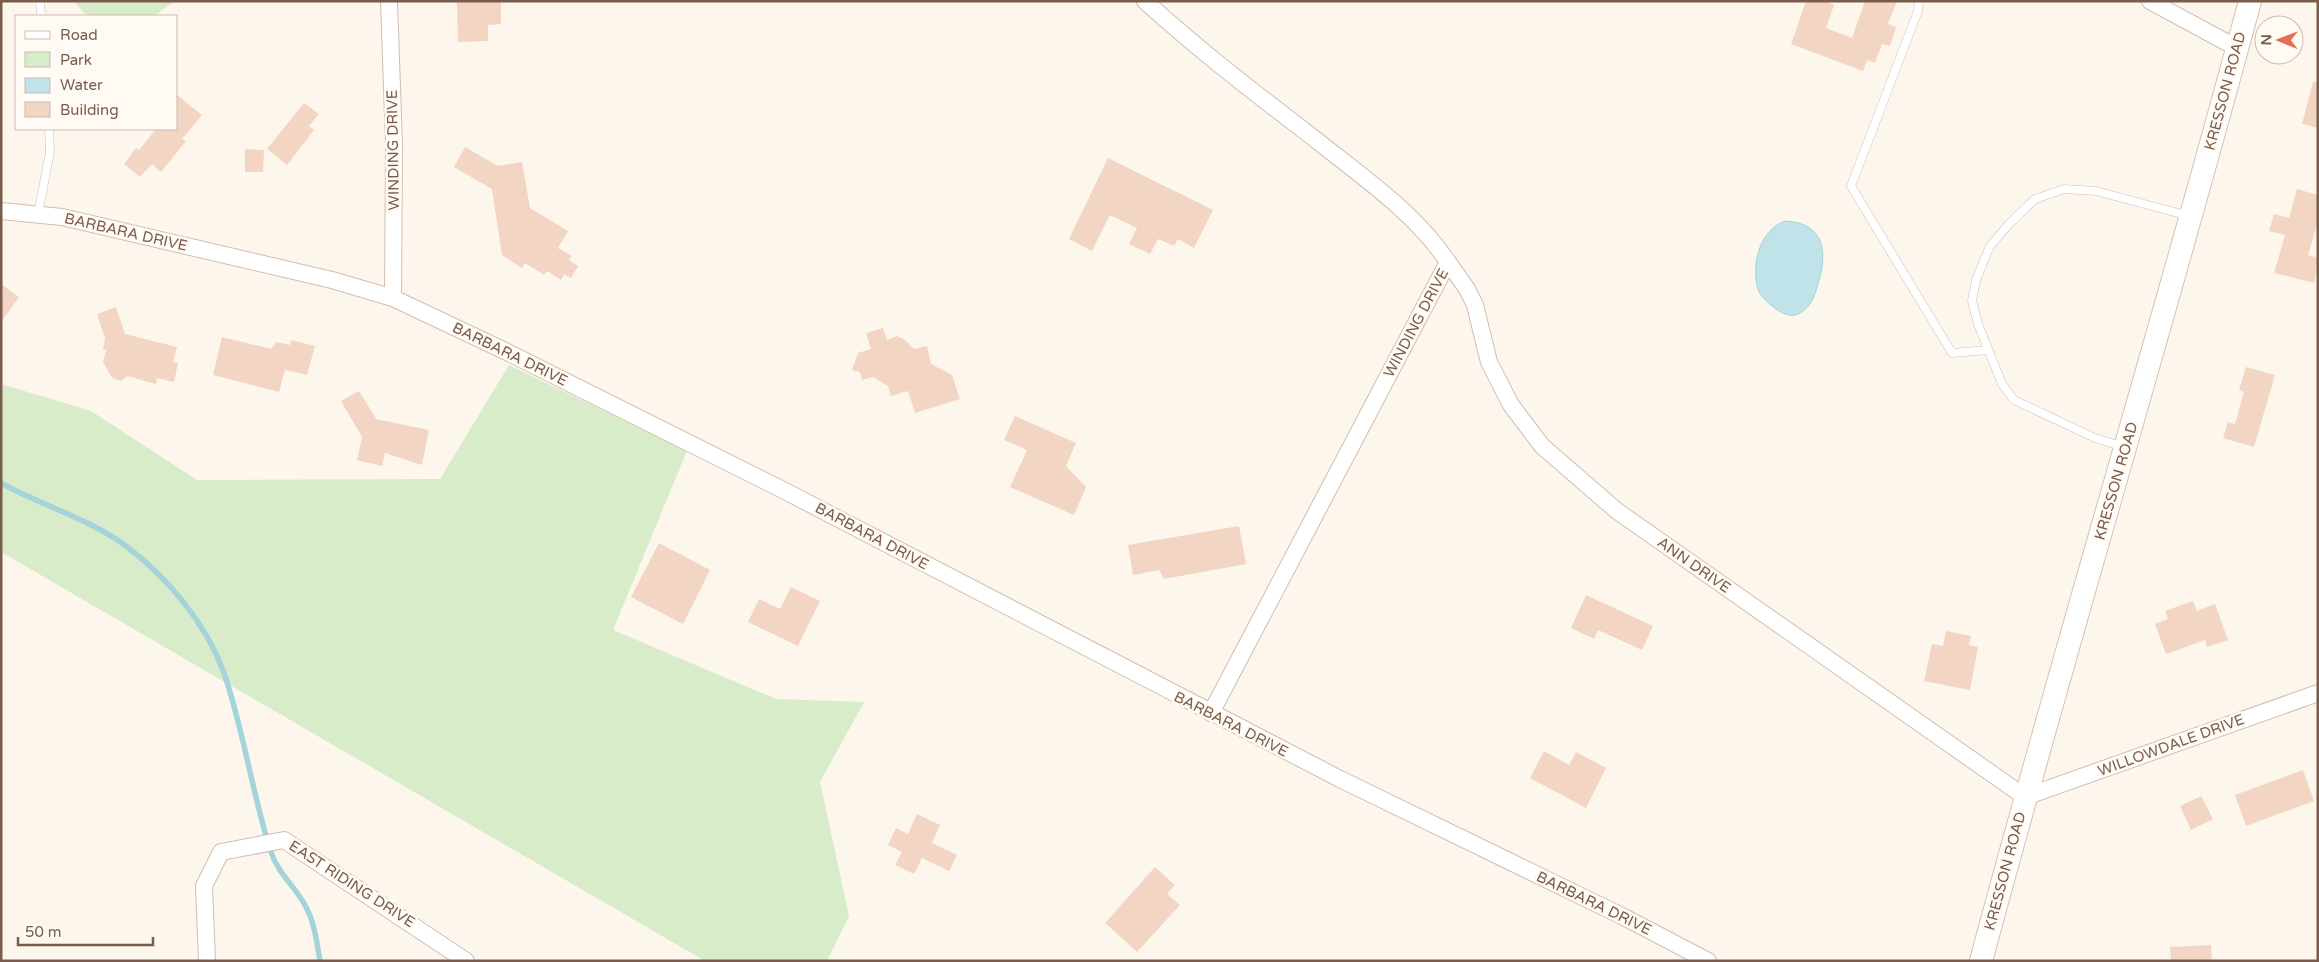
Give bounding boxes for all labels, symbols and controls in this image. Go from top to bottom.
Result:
legend [15,15,178,130]
north arrow [2254,15,2304,65]
text: Road [60,26,98,44]
street label: KRESSON ROAD [2201,30,2249,152]
text: N [2258,34,2275,46]
text: Park [60,51,92,69]
text: Water [60,76,103,94]
street label: WINDING DRIVE [383,90,403,210]
text: Building [60,101,119,119]
street label: BARBARA DRIVE [63,209,189,255]
street label: WINDING DRIVE [1380,266,1452,380]
street label: BARBARA DRIVE [450,318,570,390]
street label: KRESSON ROAD [2091,420,2141,542]
street label: BARBARA DRIVE [812,499,932,573]
street label: ANN DRIVE [1654,533,1734,597]
street label: BARBARA DRIVE [1171,687,1291,761]
street label: WILLOWDALE DRIVE [2095,710,2247,780]
street label: KRESSON ROAD [1981,810,2029,932]
street label: EAST RIDING DRIVE [286,837,418,931]
street label: BARBARA DRIVE [1534,867,1654,939]
scale bar [18,914,152,946]
text: 50 m [25,923,62,941]

